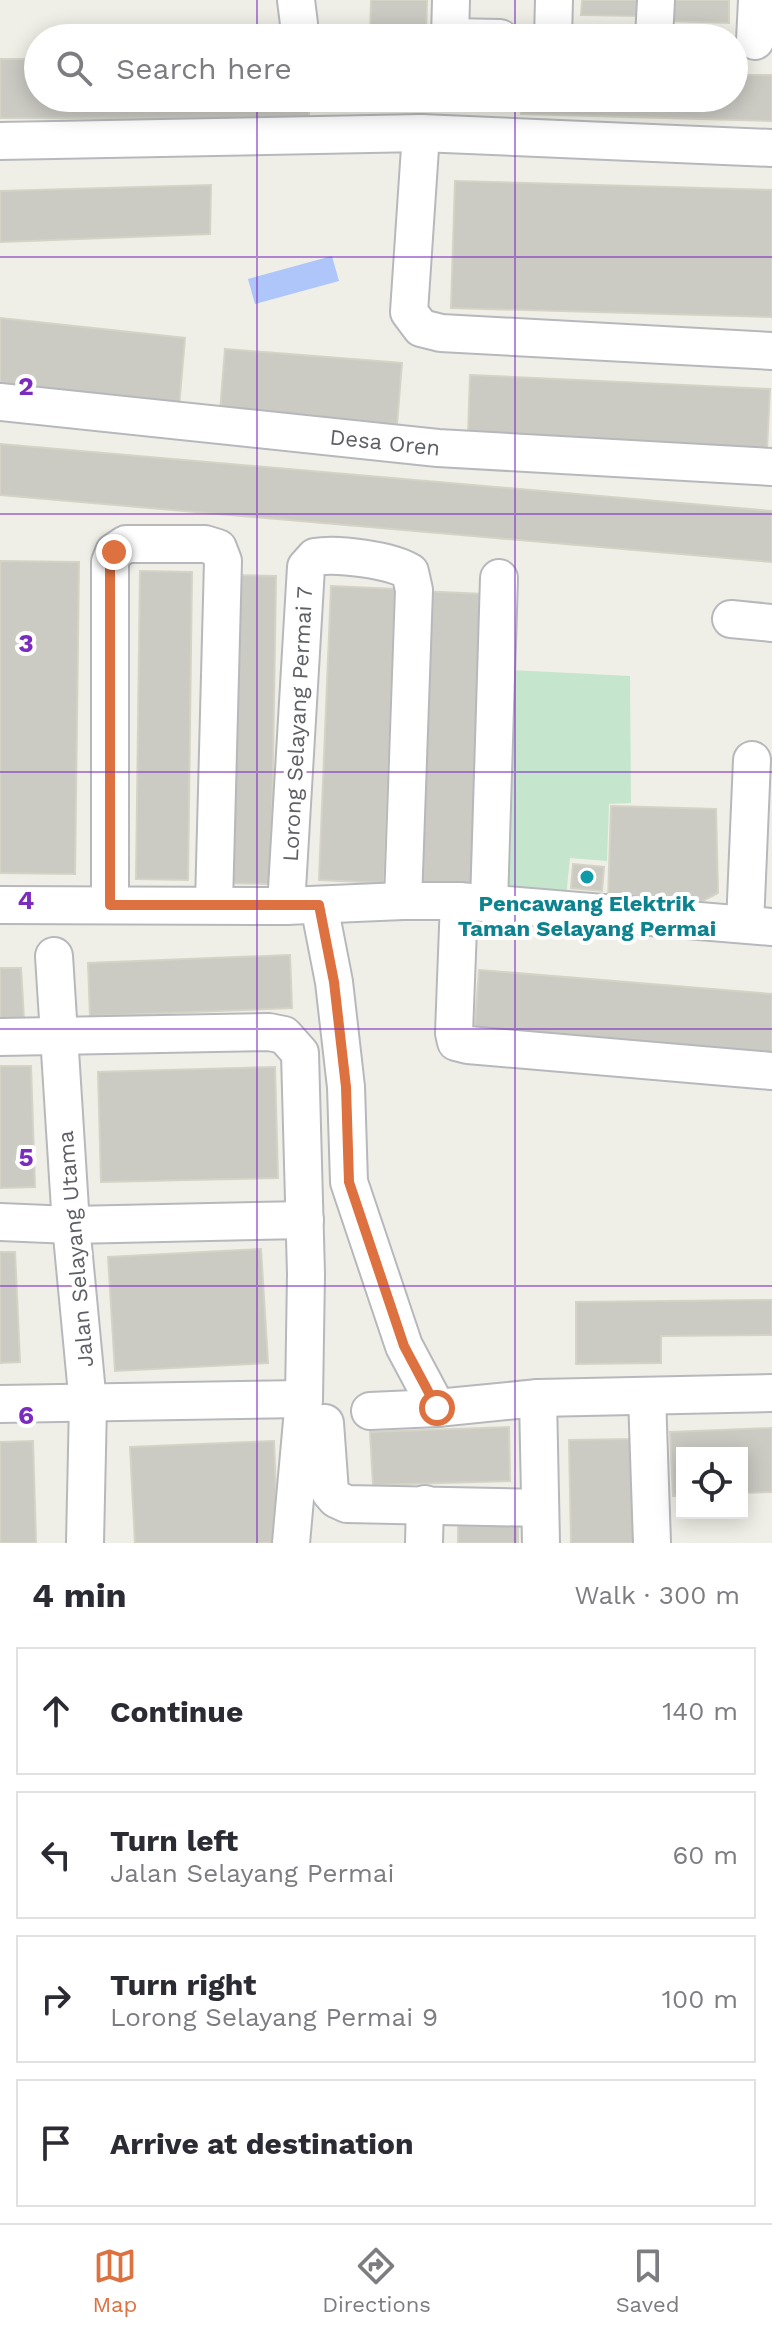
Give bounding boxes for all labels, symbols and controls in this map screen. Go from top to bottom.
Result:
search box [24,24,748,112]
icon: search [52,46,96,90]
text: Search here [116,51,292,86]
text: 2 [18,371,34,401]
street label: Desa Oren [328,424,441,461]
route end [96,534,132,570]
street label: Lorong Selayang Permai 7 [278,586,317,862]
text: 3 [18,628,34,658]
marker: Pencawang Elektrik Taman Selayang Permai [578,868,596,886]
text: 4 [18,885,35,915]
place label: Pencawang Elektrik Taman Selayang Permai [458,891,716,941]
street label: Jalan Selayang Utama [53,1130,98,1368]
text: 5 [18,1142,34,1172]
route start [419,1390,455,1426]
text: 6 [18,1400,34,1430]
map controls [676,1447,748,1519]
button: locate [676,1447,748,1519]
text: 4 min [32,1575,127,1615]
text: Walk · 300 m [574,1580,740,1610]
icon: ahead [34,1689,78,1733]
text: Continue [110,1694,243,1729]
text: 140 m [662,1696,738,1726]
text: Turn left [110,1823,238,1858]
icon: left [34,1833,78,1877]
text: 60 m [672,1840,738,1870]
text: Jalan Selayang Permai [110,1858,394,1888]
text: Turn right [110,1967,256,2002]
icon: right [34,1977,78,2021]
text: 100 m [662,1984,738,2014]
text: Lorong Selayang Permai 9 [110,2002,438,2032]
icon: arrive [34,2121,78,2165]
text: Arrive at destination [110,2126,414,2161]
tab: Map [92,2244,137,2317]
tab: Directions [322,2244,431,2317]
tab: Saved [616,2244,680,2317]

